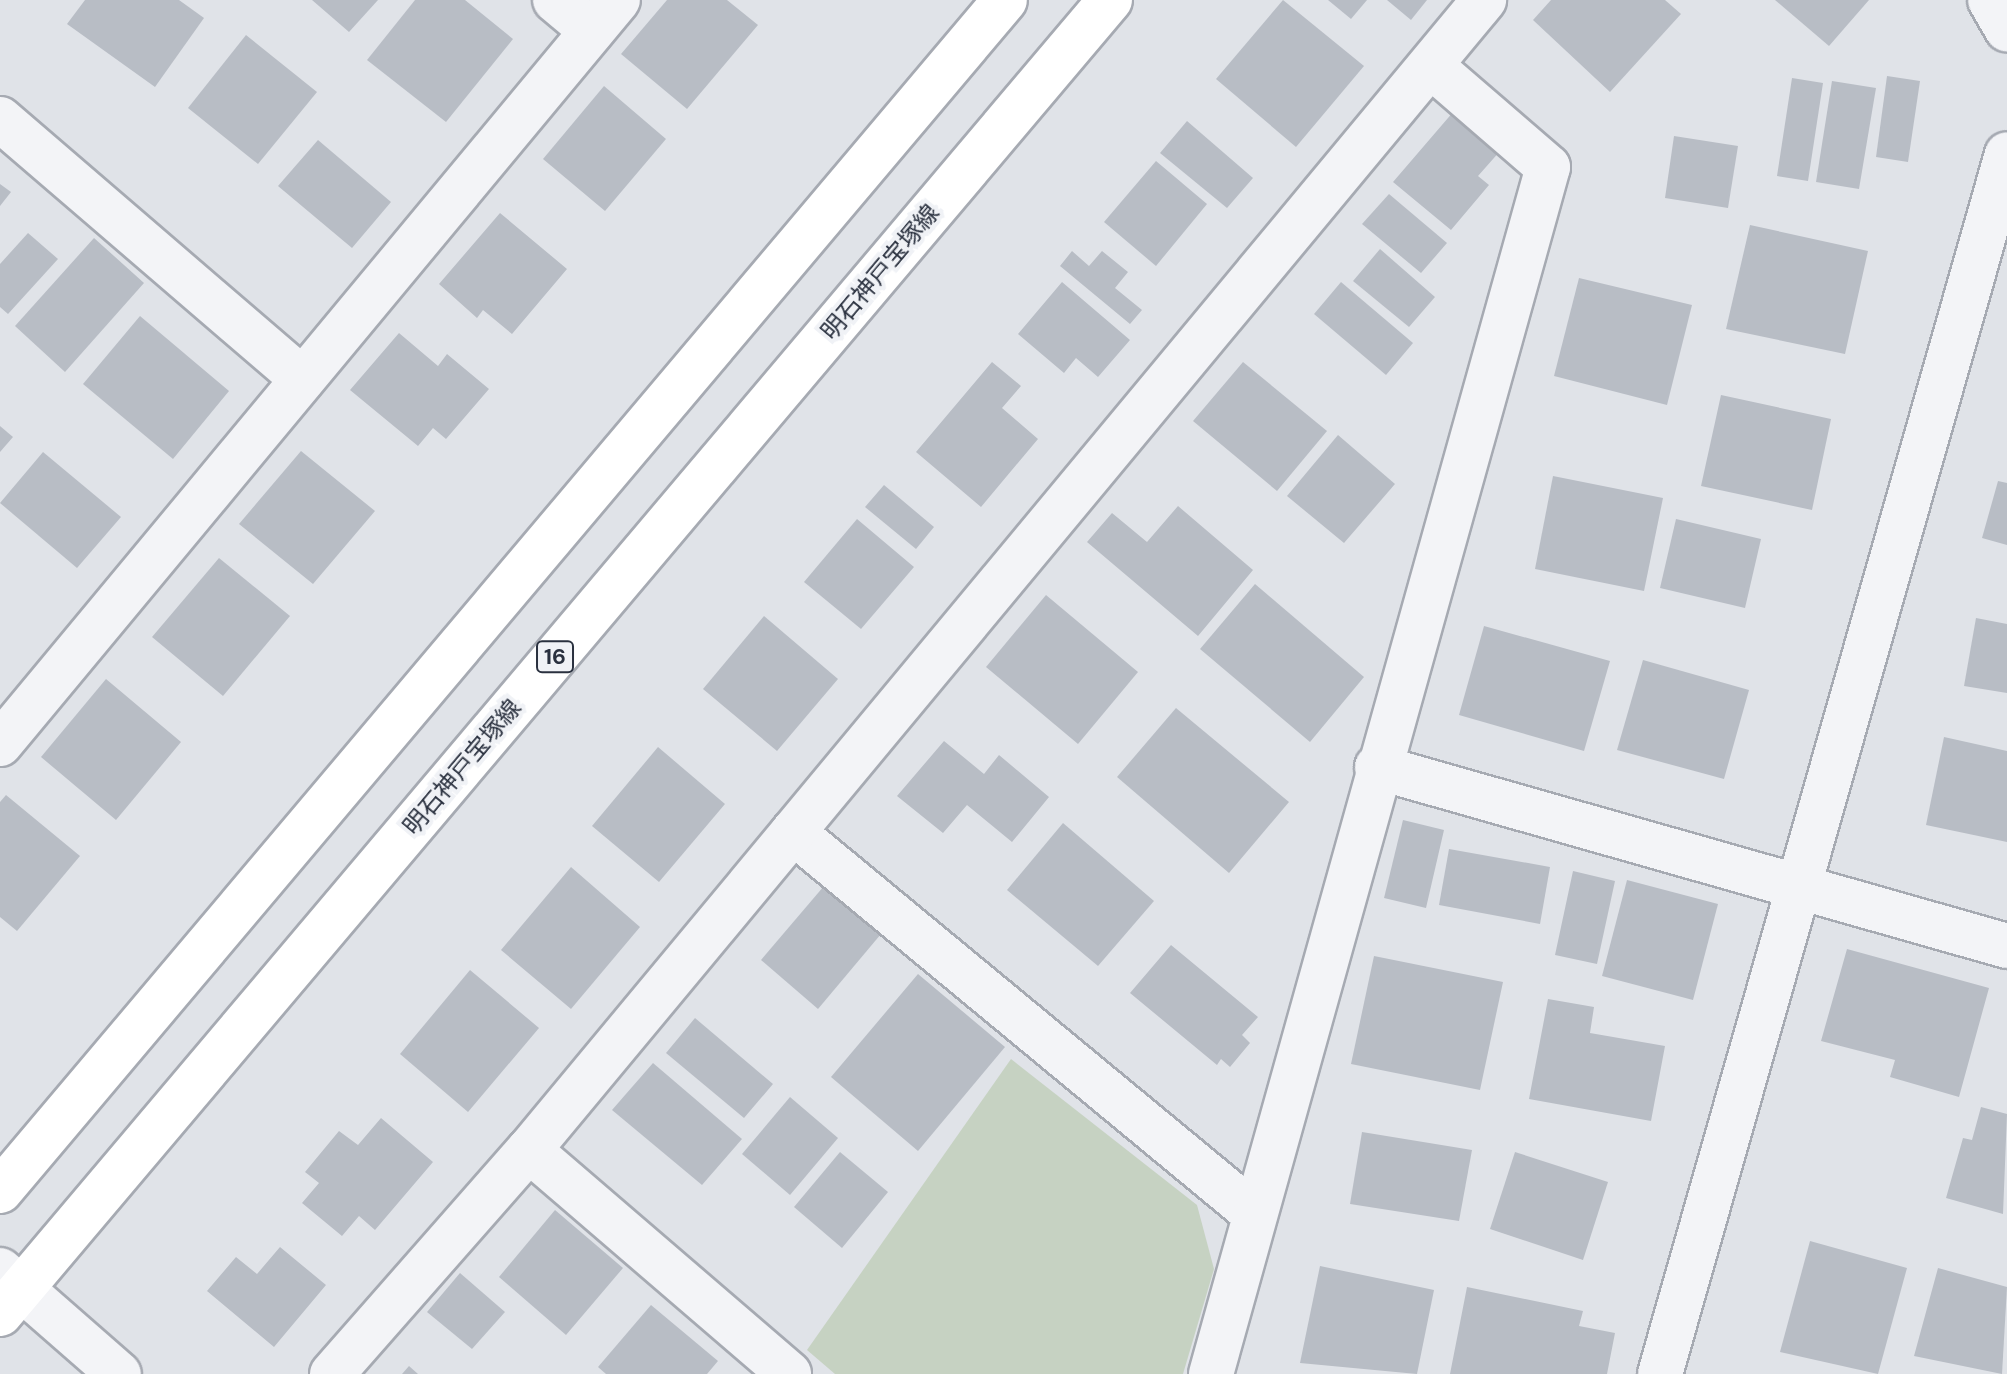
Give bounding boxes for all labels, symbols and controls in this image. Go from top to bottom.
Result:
street label: 明石神戸宝塚線 [815,198,945,346]
road number: 16 [535,639,575,675]
street label: 明石神戸宝塚線 [397,693,527,841]

